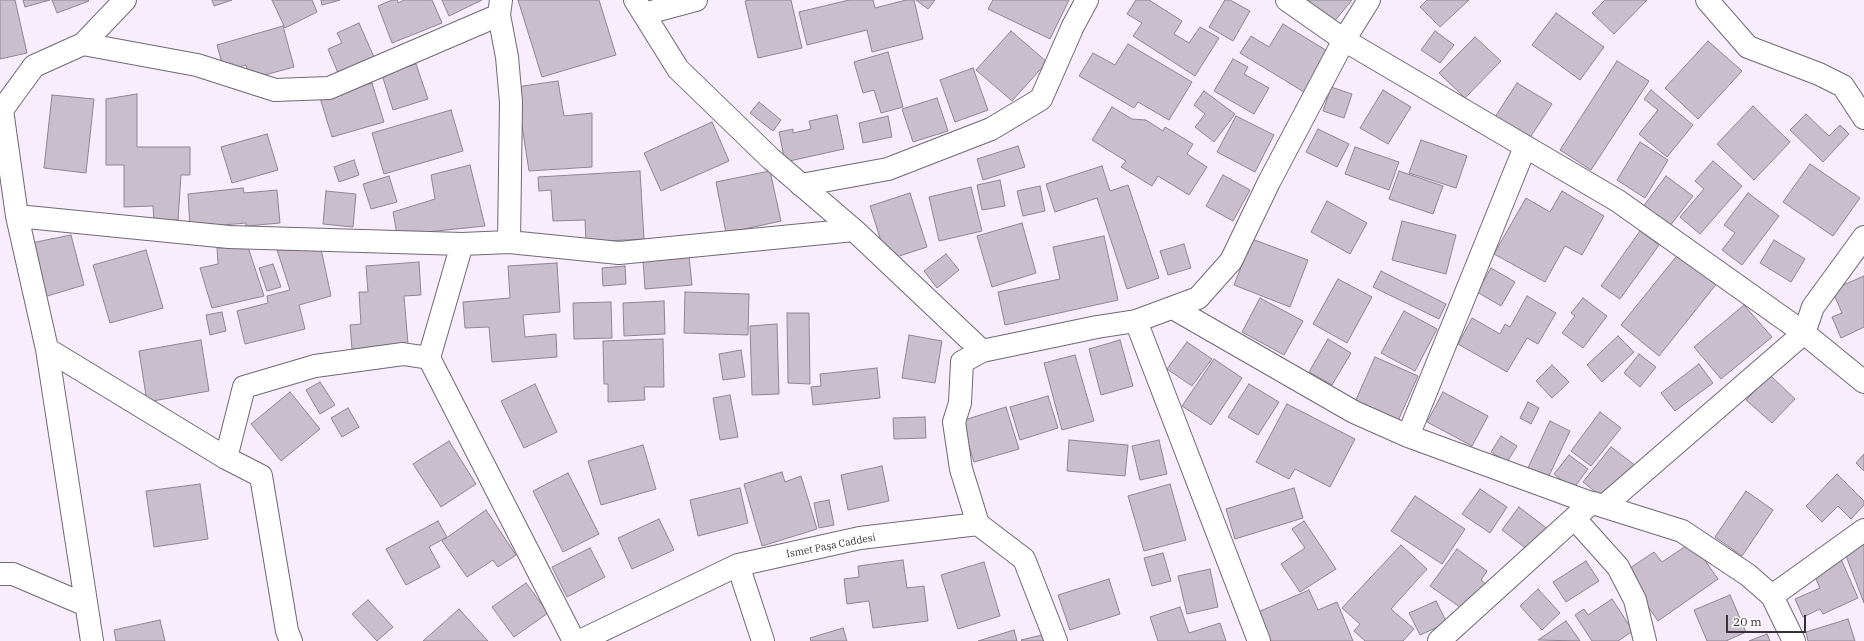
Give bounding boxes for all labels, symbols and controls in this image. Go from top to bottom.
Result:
street label: İsmet Paşa Caddesi [785,531,877,561]
scale bar [1728,607,1808,633]
text: 20 m [1733,614,1762,629]

